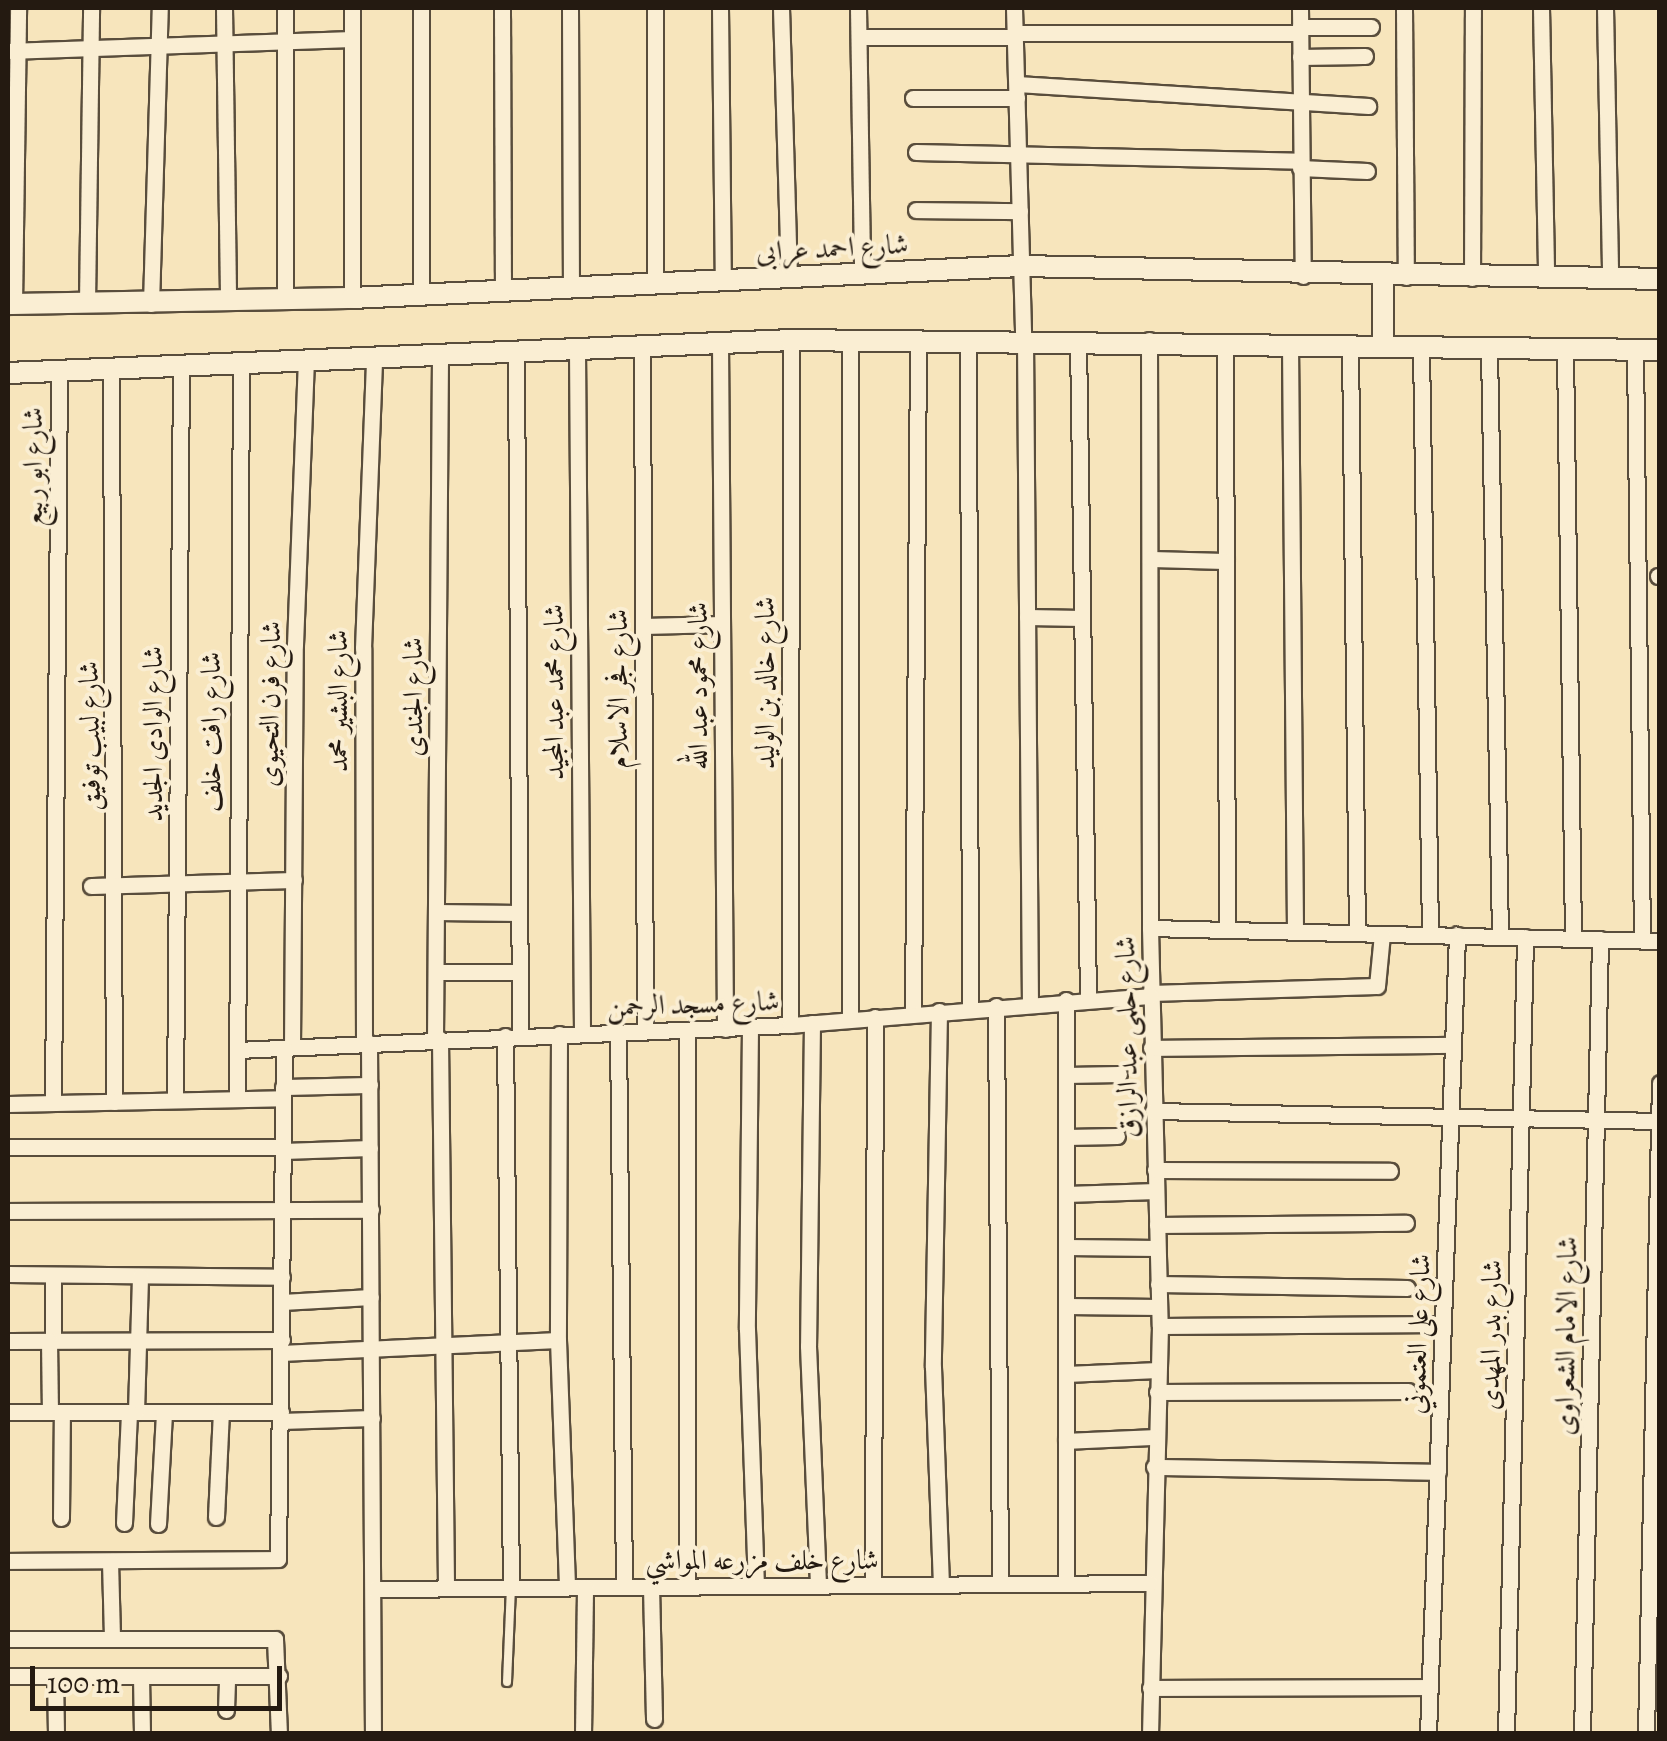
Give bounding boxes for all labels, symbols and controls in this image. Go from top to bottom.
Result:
street label: شارع احمد عرابى [755,227,909,269]
street label: شارع ابو ربيع [16,407,50,527]
street label: شارع خالد بن الوليد [748,597,782,769]
street label: شارع محمود عبد الله [681,602,715,770]
street label: شارع محمد عبد المجيد [537,604,571,780]
street label: شارع فجر الاسلام [601,609,635,769]
street label: شارع فرن التحيوى [252,621,288,787]
street label: شارع البشير محمد [321,630,355,772]
street label: شارع الجندى [396,637,430,757]
street label: شارع الوادى الجديد [136,646,170,822]
street label: شارع رافت خلف [194,652,228,812]
street label: شارع لبيب توفيق [72,661,108,811]
street label: شارع حلمى عبد الرازق [1108,936,1146,1138]
street label: شارع مسجد الرحمن [606,984,780,1024]
street label: شارع الامام الشعراوى [1547,1236,1585,1436]
street label: شارع على العتموني [1398,1253,1438,1415]
street label: شارع بدر المهدى [1473,1259,1509,1411]
street label: شارع خلف مزرعه المواشي [645,1543,879,1577]
scale bar [35,1646,288,1708]
text: 100 m [47,1663,120,1703]

